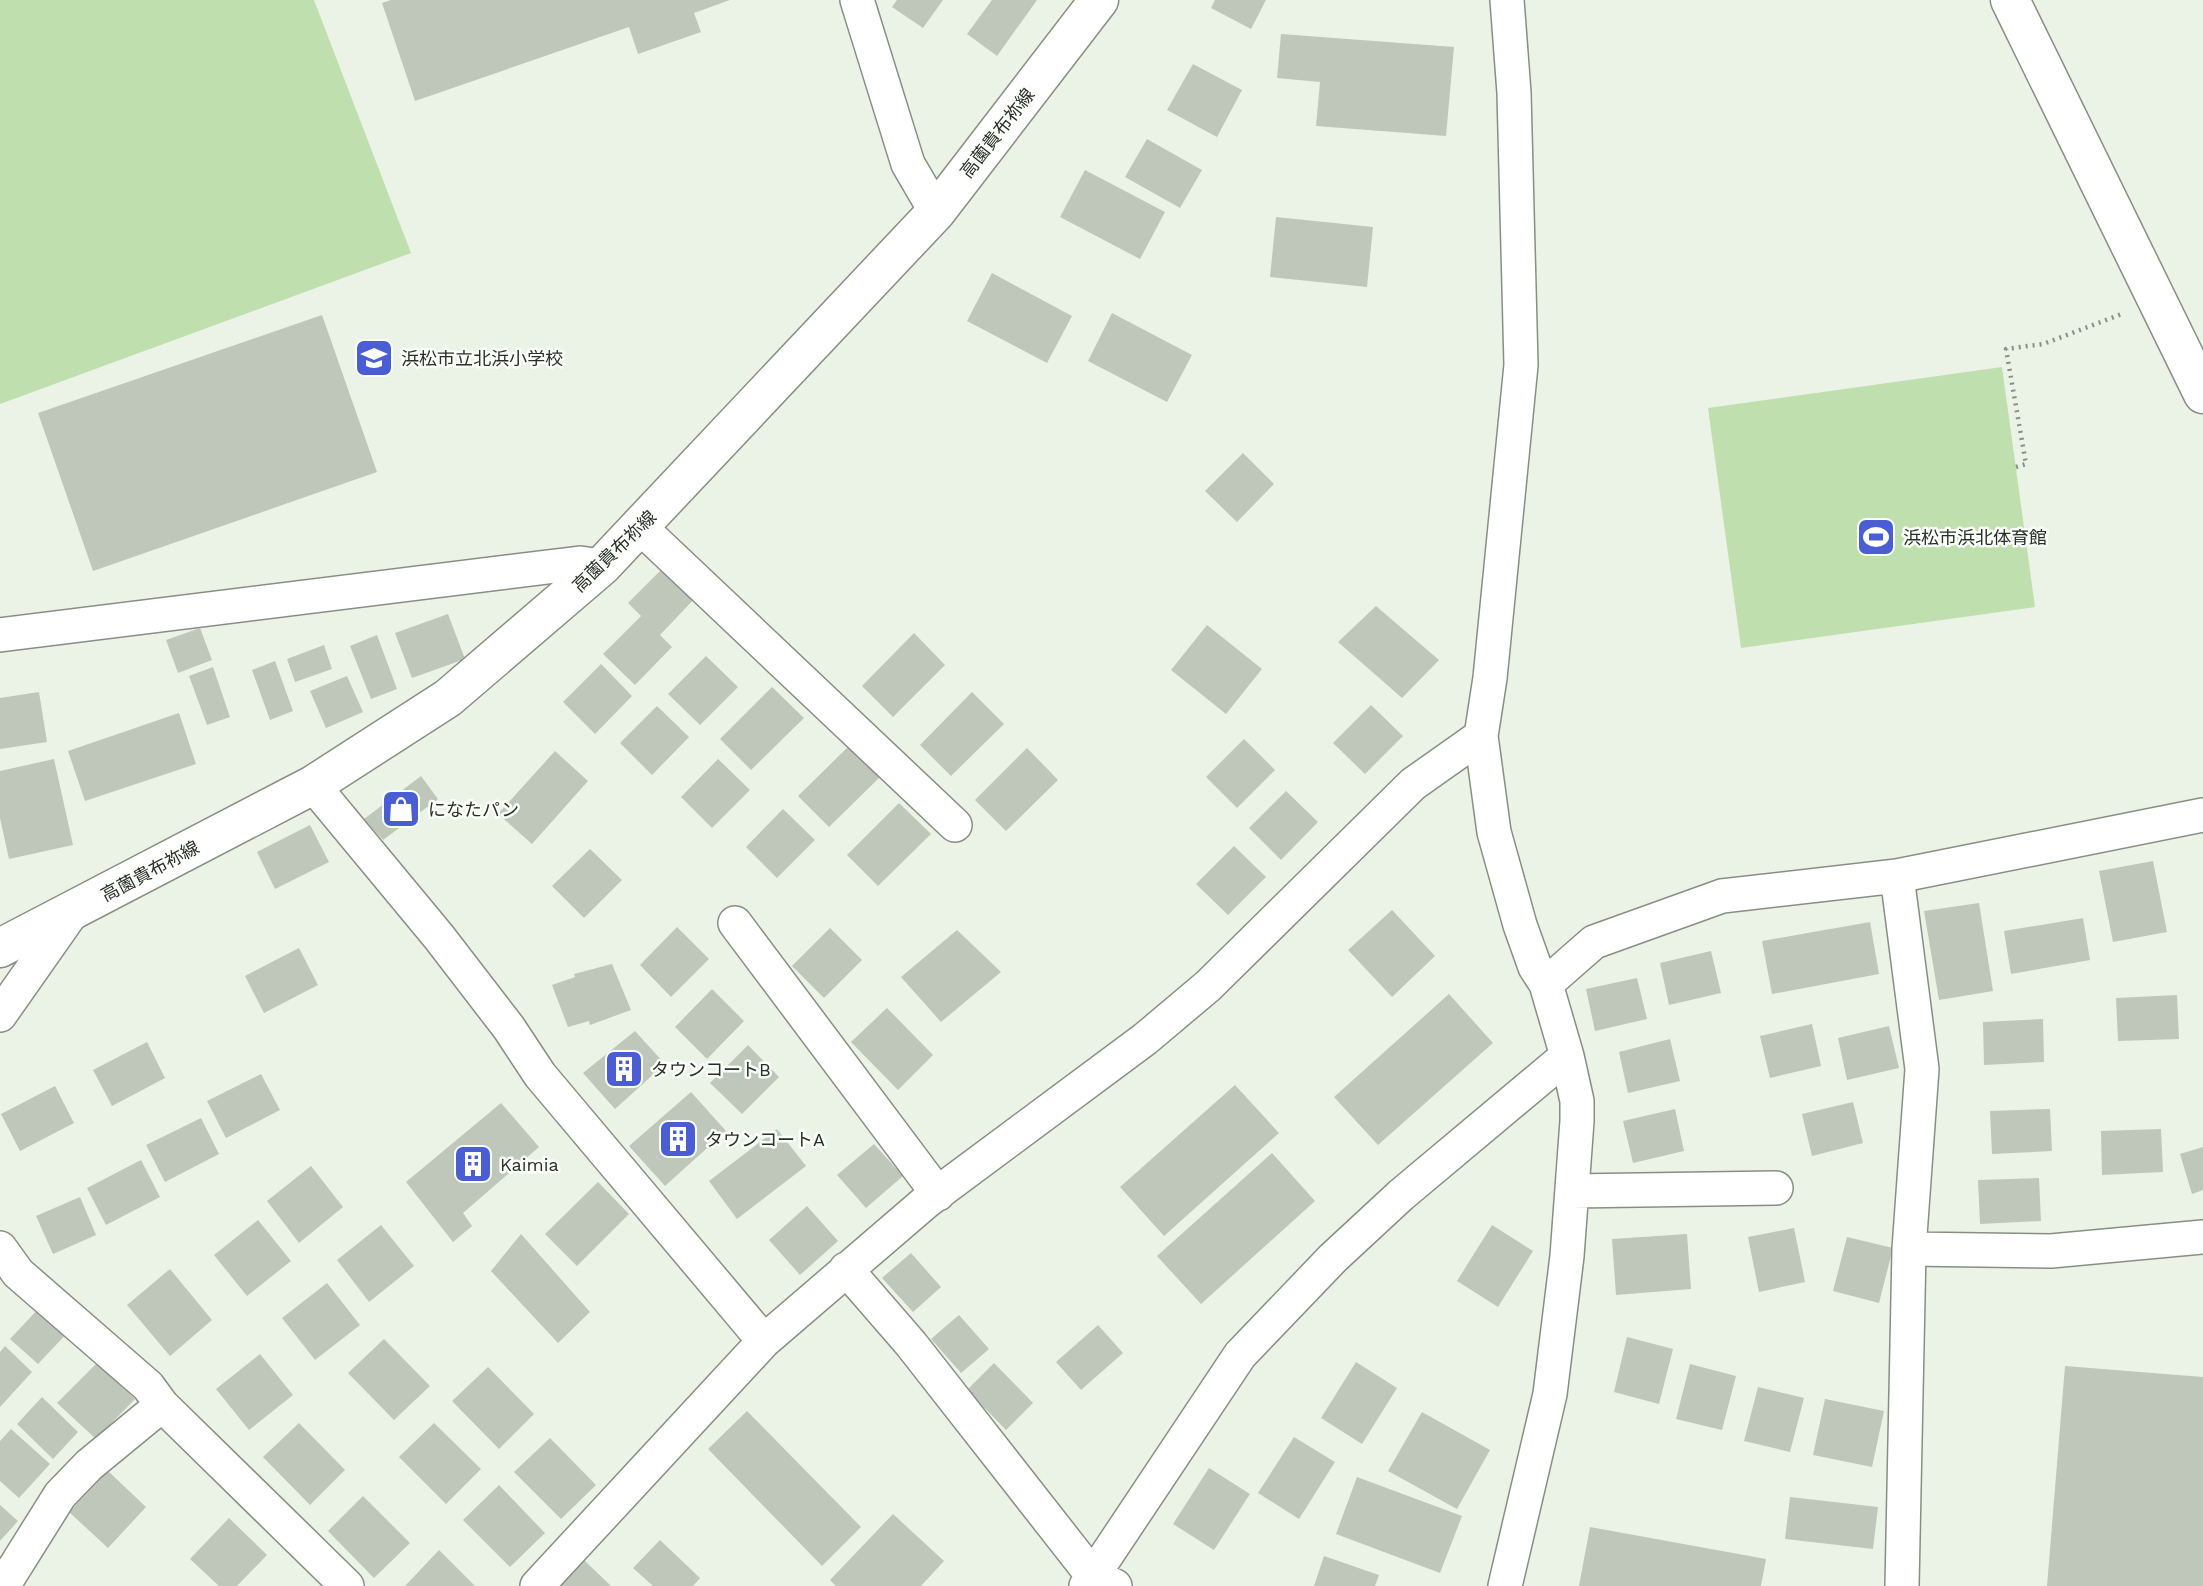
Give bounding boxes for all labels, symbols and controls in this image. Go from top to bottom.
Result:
street label: 高薗貴布祢線 [955,84,1039,182]
school or university icon: 浜松市立北浜小学校 [353,337,395,379]
place label: 浜松市立北浜小学校 [401,348,563,369]
street label: 高薗貴布祢線 [568,506,660,596]
sports icon: 浜松市浜北体育館 [1855,516,1897,558]
place label: 浜松市浜北体育館 [1903,527,2047,548]
shop icon: になたパン [380,788,422,830]
place label: になたパン [428,799,519,820]
street label: 高薗貴布祢線 [97,836,203,906]
building icon: タウンコートB [603,1048,645,1090]
place label: タウンコートB [651,1059,771,1080]
building icon: タウンコートA [657,1118,699,1160]
place label: タウンコートA [705,1129,825,1150]
building icon: Kaimia [452,1143,494,1185]
place label: Kaimia [500,1154,559,1175]

